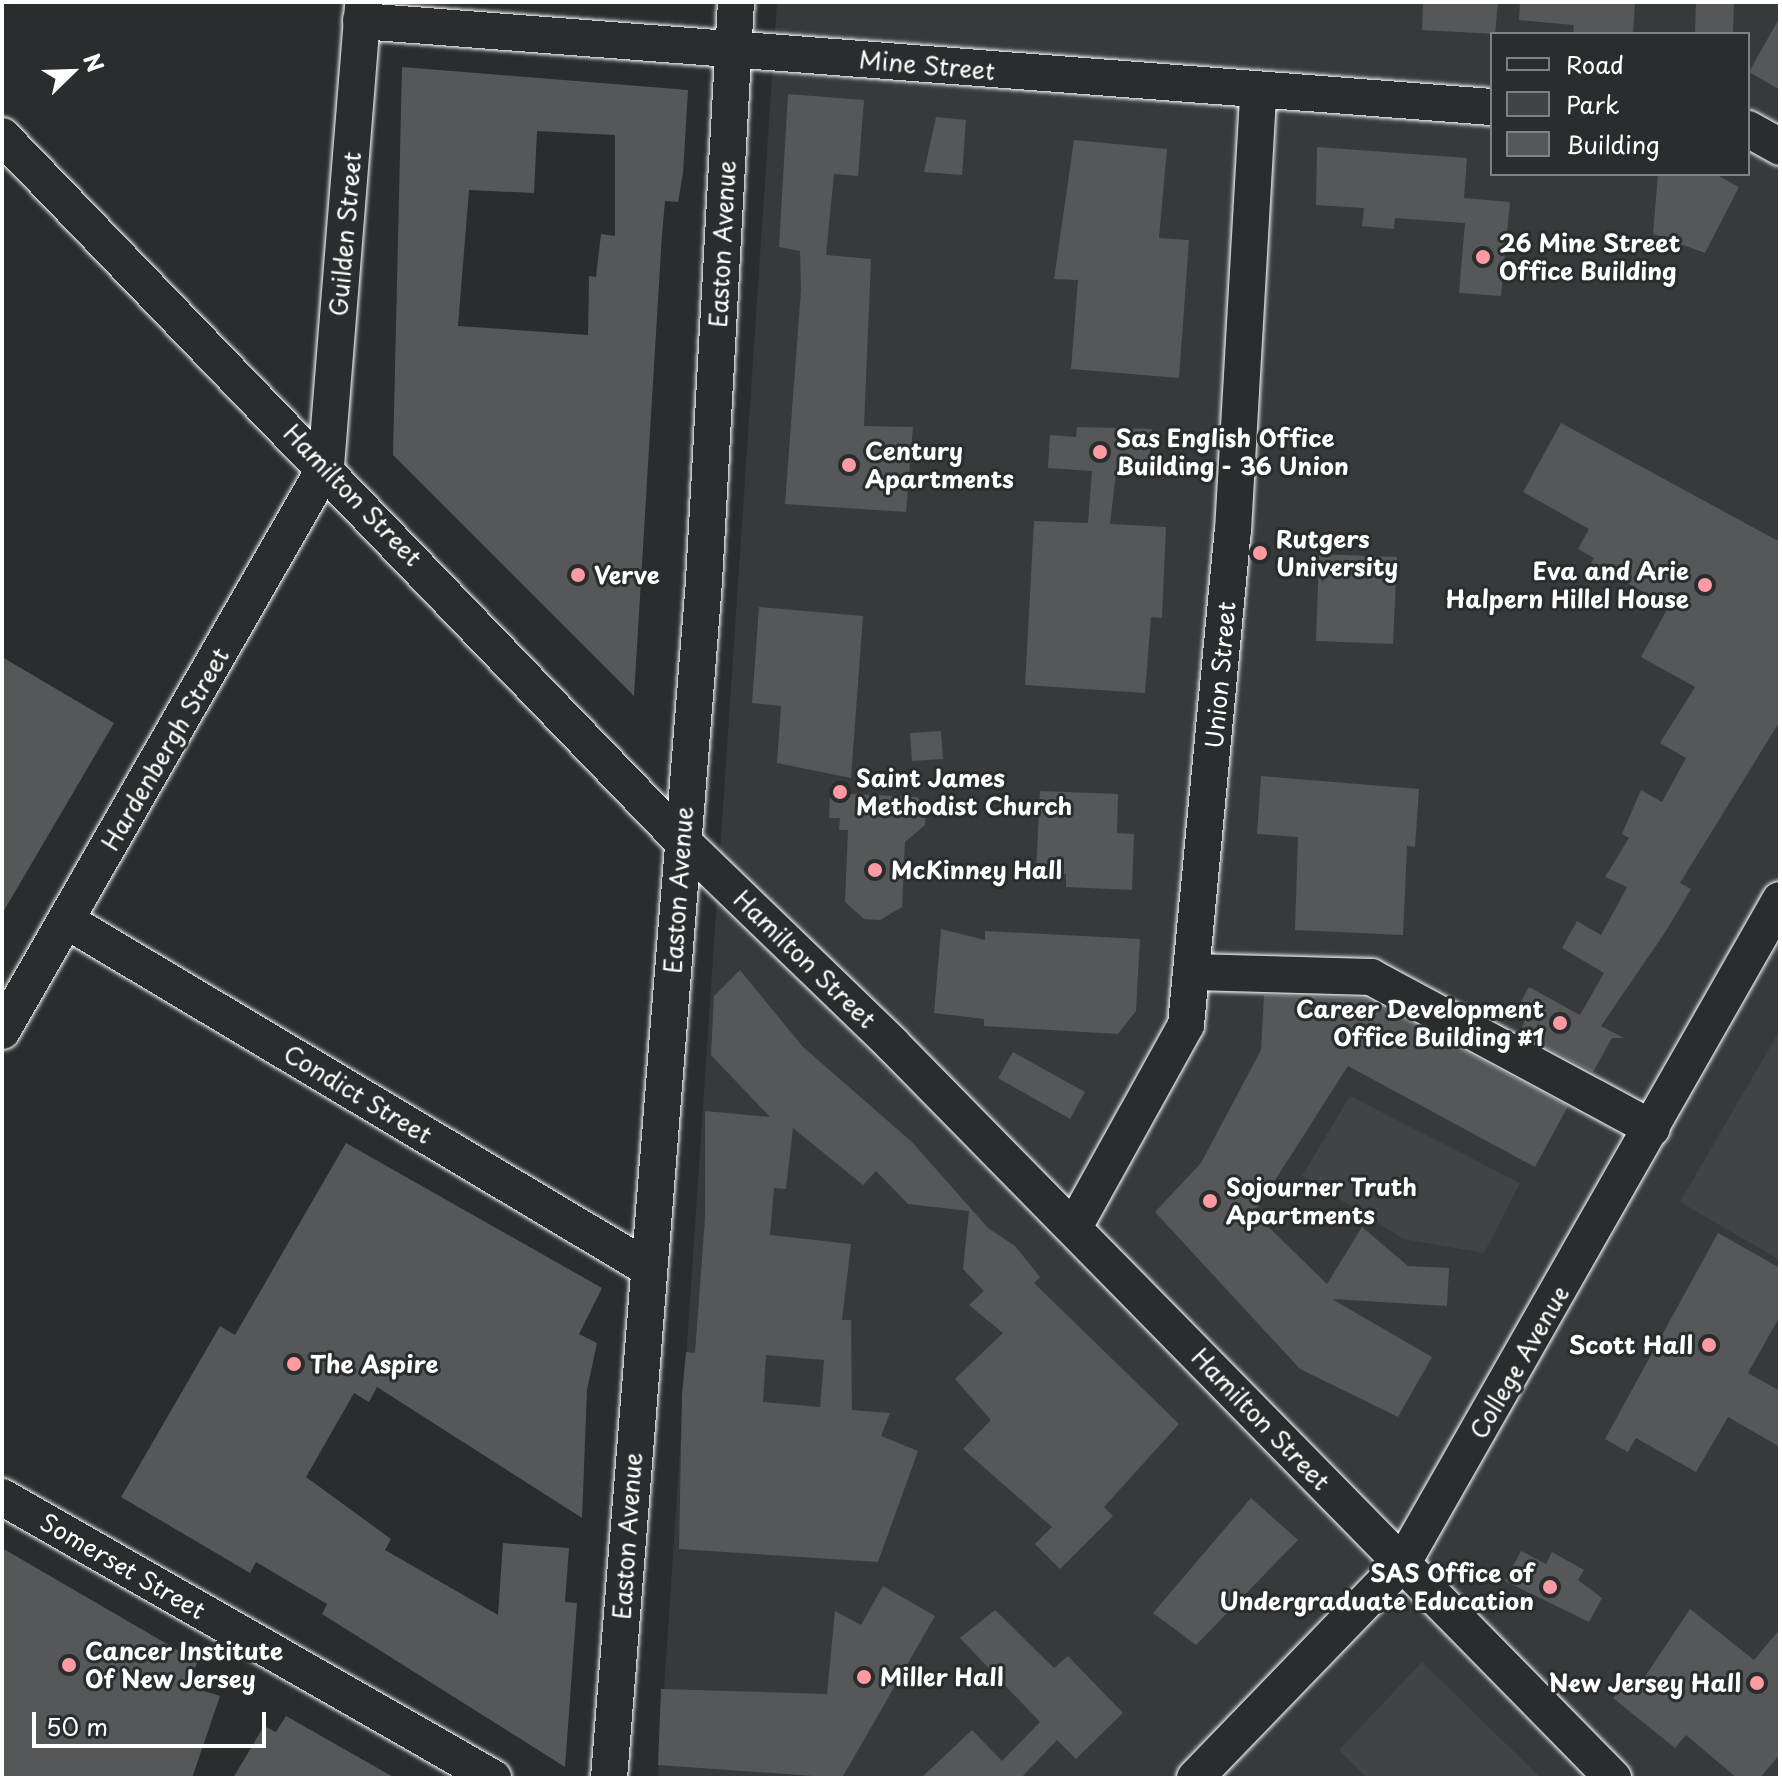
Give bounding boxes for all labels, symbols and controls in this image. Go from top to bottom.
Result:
north arrow [32,32,112,112]
legend [1490,32,1750,176]
street label: Mine Street [858,45,996,85]
text: Road [1566,46,1624,82]
text: N [76,48,113,77]
text: Park [1566,86,1620,122]
text: Building [1566,126,1660,162]
street label: Guilden Street [323,150,367,318]
street label: Easton Avenue [703,160,741,328]
place label: 26 Mine Street Office Building [1499,229,1682,285]
marker: 26 Mine Street Office Building [1474,248,1492,266]
street label: Hamilton Street [278,419,428,571]
place label: Sas English Office Building - 36 Union [1116,424,1352,480]
place label: Century Apartments [865,437,1014,493]
marker: Sas English Office Building - 36 Union [1091,443,1109,461]
marker: Century Apartments [840,456,858,474]
place label: Rutgers University [1276,525,1398,581]
marker: Rutgers University [1251,544,1269,562]
place label: Eva and Arie Halpern Hillel House [1441,557,1689,613]
place label: Verve [594,561,660,589]
marker: Verve [569,566,587,584]
marker: Eva and Arie Halpern Hillel House [1696,576,1714,594]
street label: Union Street [1199,600,1241,750]
street label: Hardenbergh Street [95,643,235,855]
place label: Saint James Methodist Church [856,764,1073,820]
marker: Saint James Methodist Church [831,783,849,801]
street label: Easton Avenue [658,806,698,974]
place label: McKinney Hall [891,856,1064,884]
marker: McKinney Hall [866,861,884,879]
street label: Hamilton Street [729,884,881,1034]
place label: Career Development Office Building #1 [1294,995,1544,1051]
marker: Career Development Office Building #1 [1551,1014,1569,1032]
street label: Condict Street [278,1038,438,1150]
place label: Sojourner Truth Apartments [1226,1173,1419,1229]
marker: Sojourner Truth Apartments [1201,1192,1219,1210]
street label: College Avenue [1463,1280,1575,1444]
place label: Scott Hall [1570,1331,1693,1359]
marker: Scott Hall [1700,1336,1718,1354]
street label: Hamilton Street [1186,1343,1336,1495]
place label: The Aspire [310,1350,439,1378]
marker: The Aspire [285,1355,303,1373]
street label: Easton Avenue [607,1452,647,1620]
street label: Somerset Street [35,1507,211,1625]
place label: SAS Office of Undergraduate Education [1219,1559,1534,1615]
marker: SAS Office of Undergraduate Education [1541,1578,1559,1596]
place label: Cancer Institute Of New Jersey [85,1637,284,1693]
marker: Cancer Institute Of New Jersey [60,1656,78,1674]
place label: Miller Hall [880,1663,1006,1691]
marker: Miller Hall [855,1668,873,1686]
place label: New Jersey Hall [1547,1669,1741,1697]
marker: New Jersey Hall [1748,1674,1766,1692]
scale bar [36,1696,270,1746]
text: 50 m [46,1708,108,1744]

